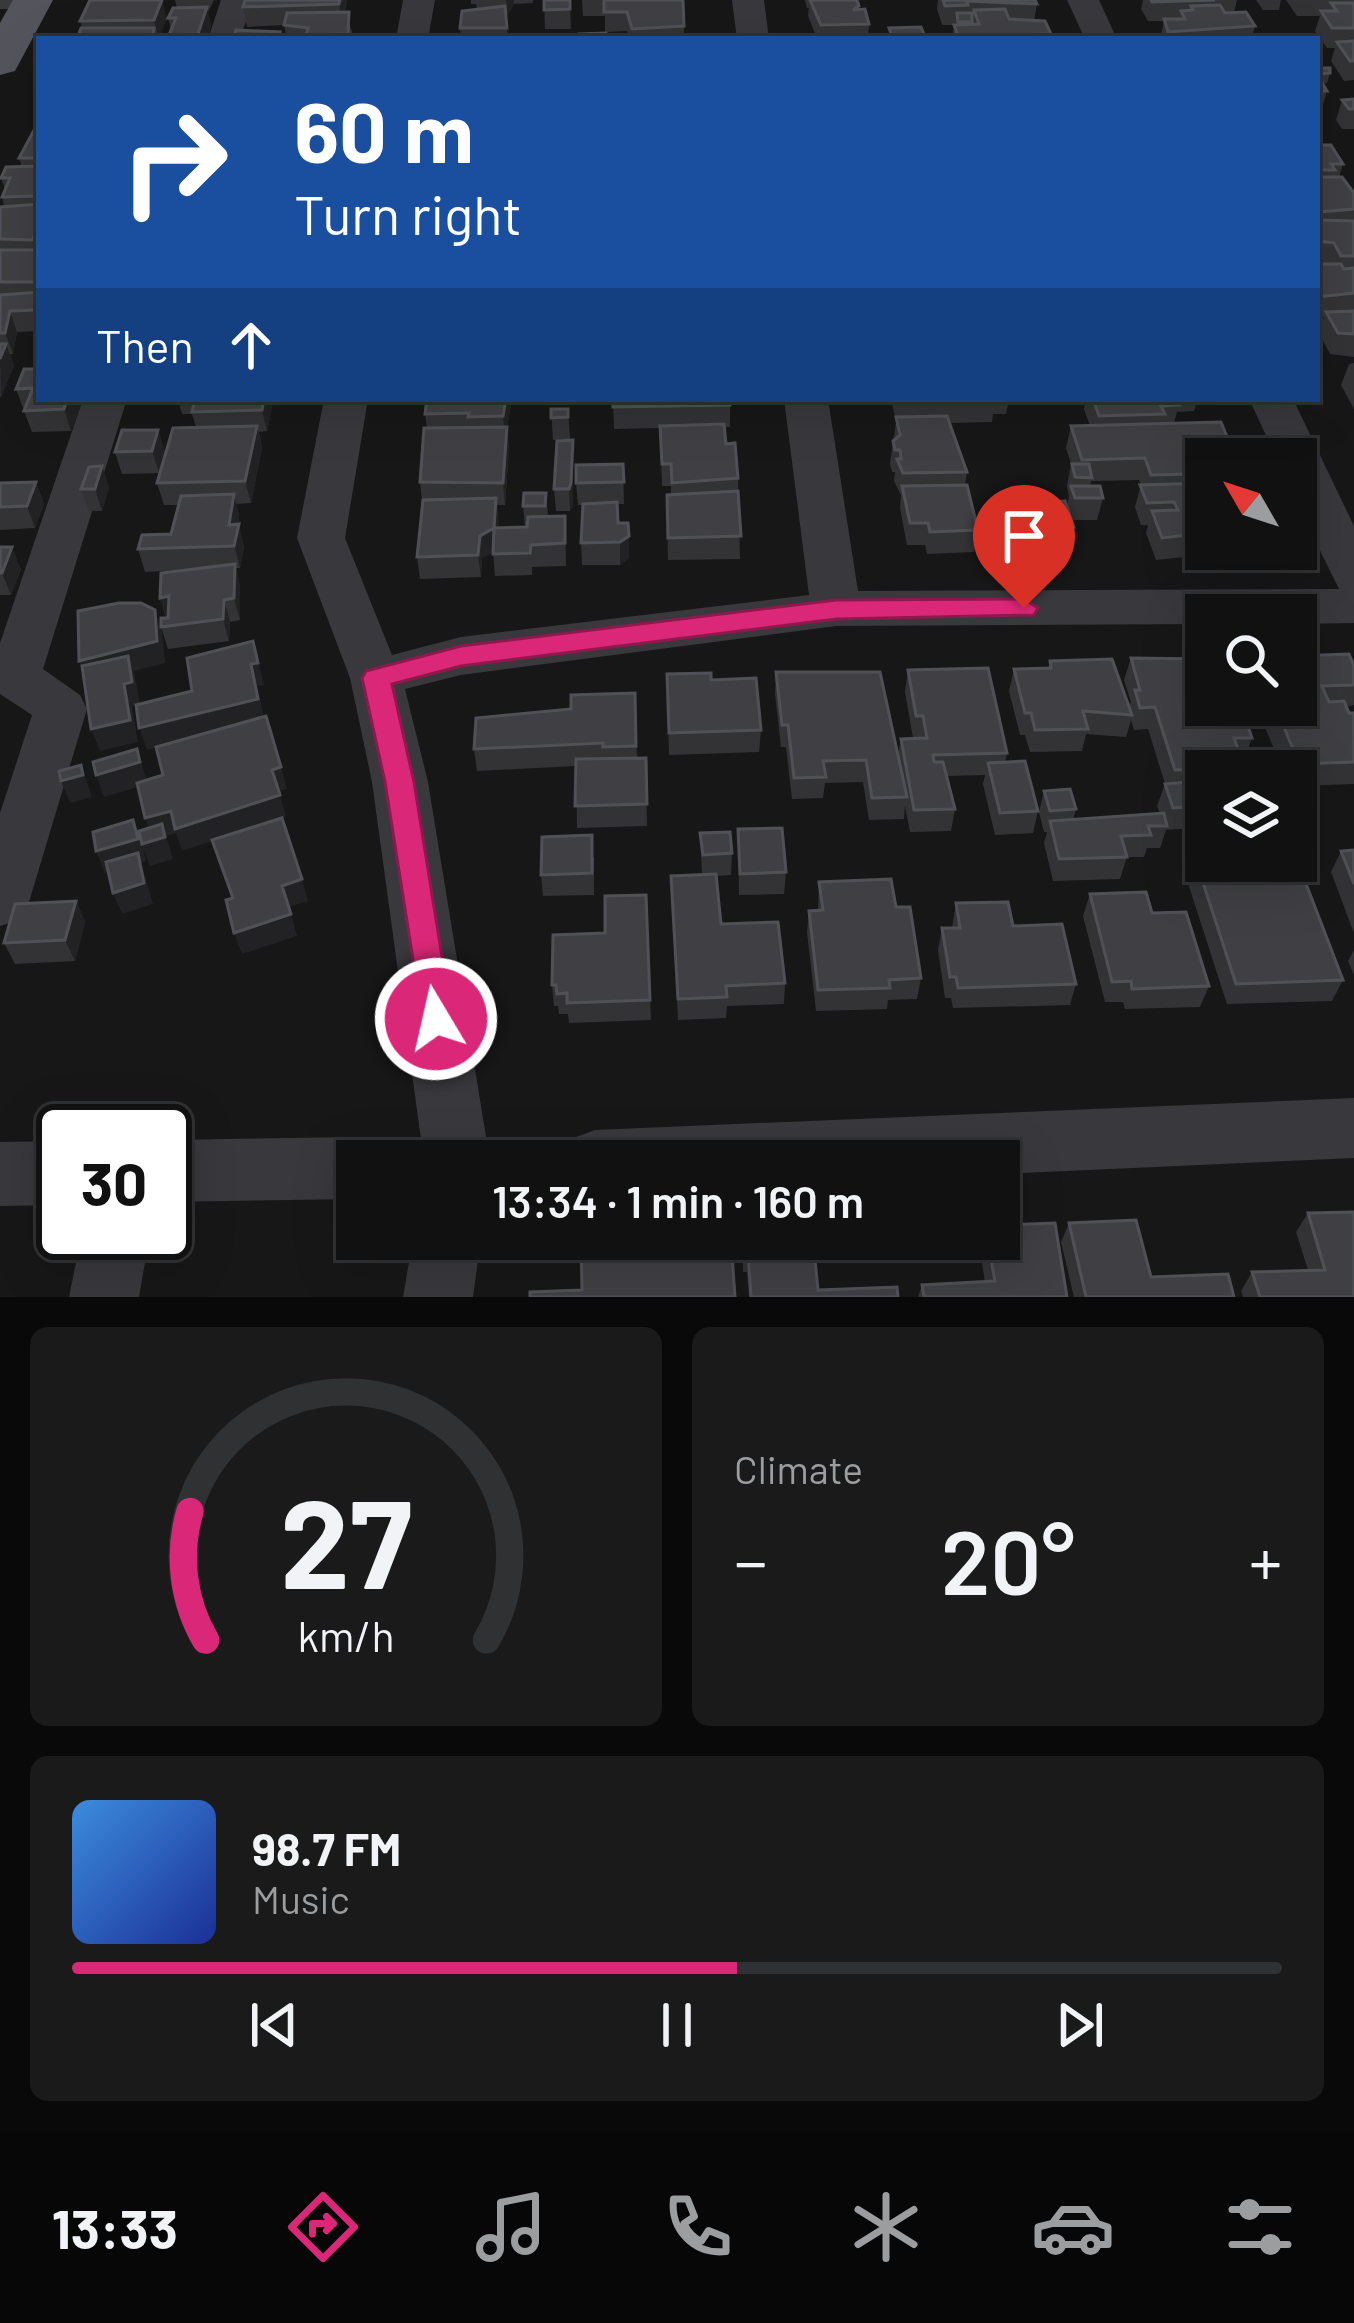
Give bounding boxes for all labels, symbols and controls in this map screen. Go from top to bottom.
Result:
text: 60 m [294,79,474,180]
icon: right [96,84,252,240]
text: Turn right [294,181,522,246]
icon: ahead [218,312,284,378]
text: Then [96,318,194,372]
north arrow [1185,438,1317,570]
map controls [1185,438,1317,882]
pin [973,485,1075,608]
icon: arrive [991,503,1057,569]
button: search [1185,594,1317,726]
button: layers [1185,750,1317,882]
position arrow [373,956,499,1082]
speed limit sign: 30 [36,1104,192,1260]
text: 13:34 · 1 min · 160 m [492,1173,864,1227]
text: Climate [734,1445,863,1492]
text: 27 [280,1464,412,1614]
text: 20° [941,1505,1075,1613]
text: − [734,1520,767,1599]
text: + [1249,1520,1282,1599]
text: km/h [297,1608,395,1660]
text: 98.7 FM [252,1821,401,1875]
text: Music [252,1875,350,1922]
icon: previous [241,1992,307,2058]
icon: pause [644,1992,710,2058]
icon: next [1047,1992,1113,2058]
icon: directions [281,2185,365,2269]
icon: music [469,2185,553,2269]
icon: phone [656,2185,740,2269]
icon: climate [844,2185,928,2269]
icon: car [1031,2185,1115,2269]
icon: filters [1218,2185,1302,2269]
text: 13:33 [52,2195,178,2260]

